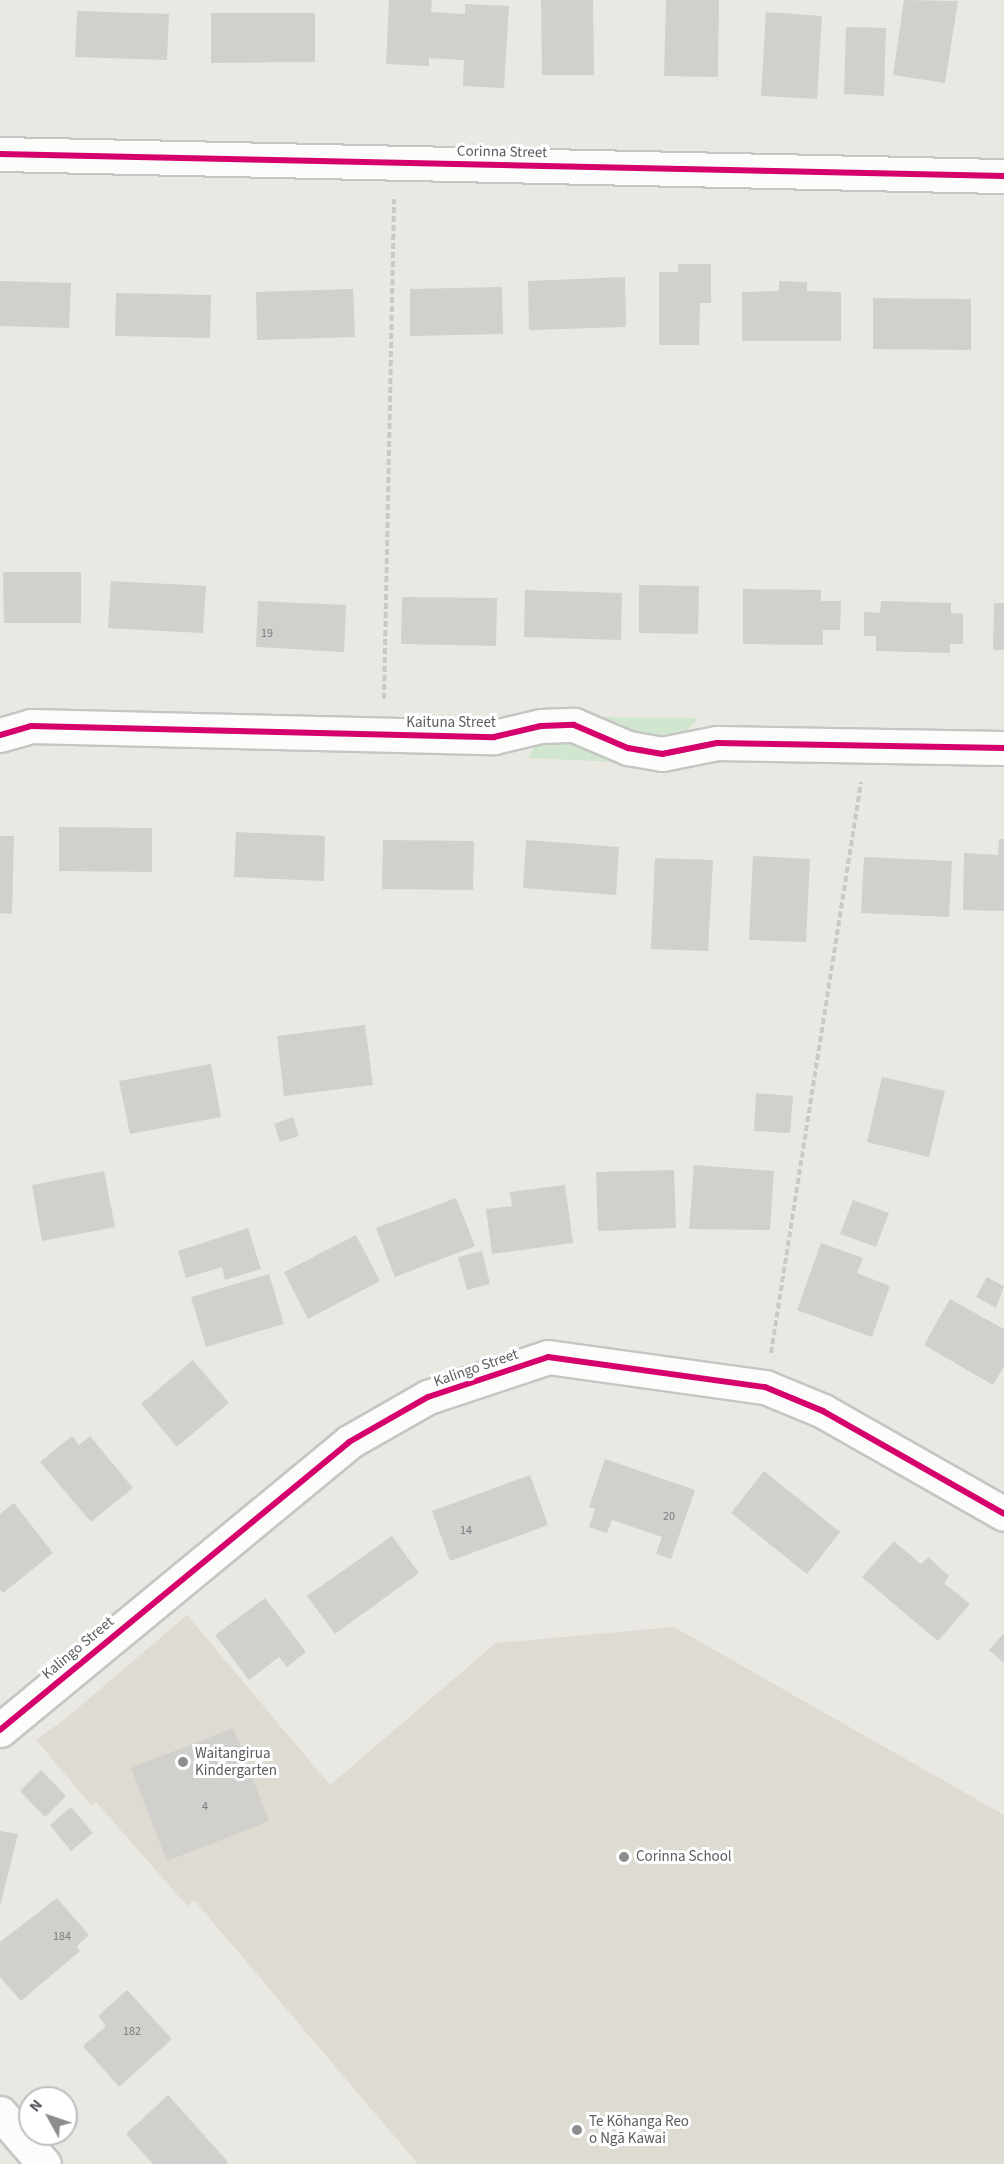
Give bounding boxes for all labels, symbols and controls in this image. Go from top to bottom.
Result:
street label: Corinna Street [457,142,547,162]
house number: 19 [261,627,273,641]
street label: Kaituna Street [406,714,496,732]
street label: Kalingo Street [431,1345,521,1391]
house number: 20 [663,1510,675,1524]
house number: 14 [460,1524,472,1538]
street label: Kalingo Street [38,1613,118,1683]
place label: Waitangirua Kindergarten [195,1744,277,1779]
marker: Waitangirua Kindergarten [176,1755,190,1769]
house number: 4 [202,1800,208,1814]
place label: Corinna School [636,1848,732,1866]
marker: Corinna School [617,1850,631,1864]
house number: 184 [53,1930,71,1944]
house number: 182 [123,2025,141,2039]
north arrow [18,2086,78,2146]
text: N [24,2095,48,2117]
place label: Te Kōhanga Reo o Ngā Kawai [589,2112,689,2147]
marker: Te Kōhanga Reo o Ngā Kawai [570,2123,584,2137]

